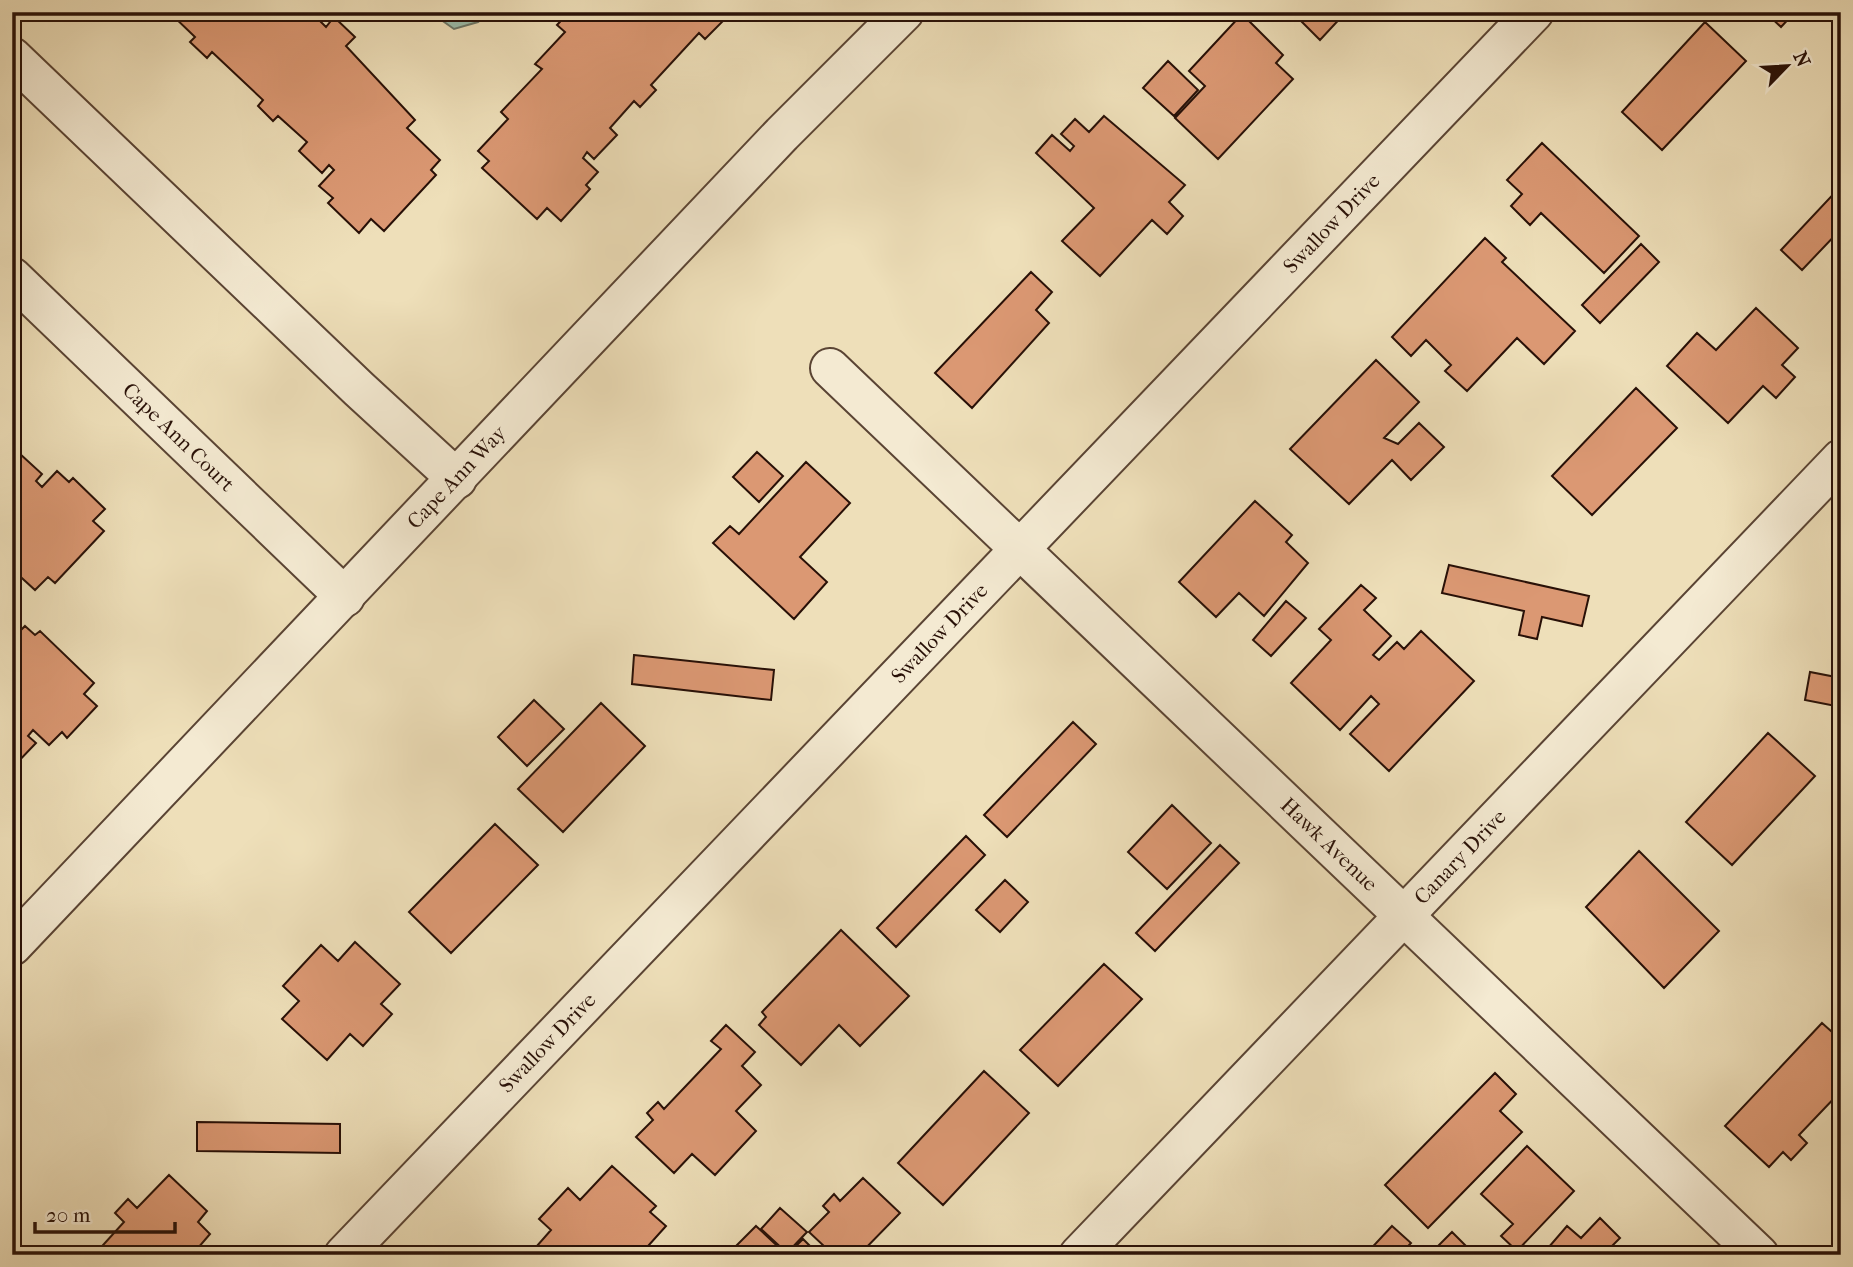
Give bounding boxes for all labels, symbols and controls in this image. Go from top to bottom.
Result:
north arrow [1752,32,1822,102]
text: N [1788,48,1815,71]
street label: Swallow Drive [1278,169,1385,278]
street label: Cape Ann Court [118,378,240,497]
street label: Cape Ann Way [402,420,511,534]
street label: Swallow Drive [886,578,993,688]
street label: Hawk Avenue [1276,793,1382,896]
street label: Canary Drive [1409,805,1511,909]
street label: Swallow Drive [494,988,601,1097]
scale bar [35,1190,175,1234]
text: 20 m [46,1203,91,1227]

